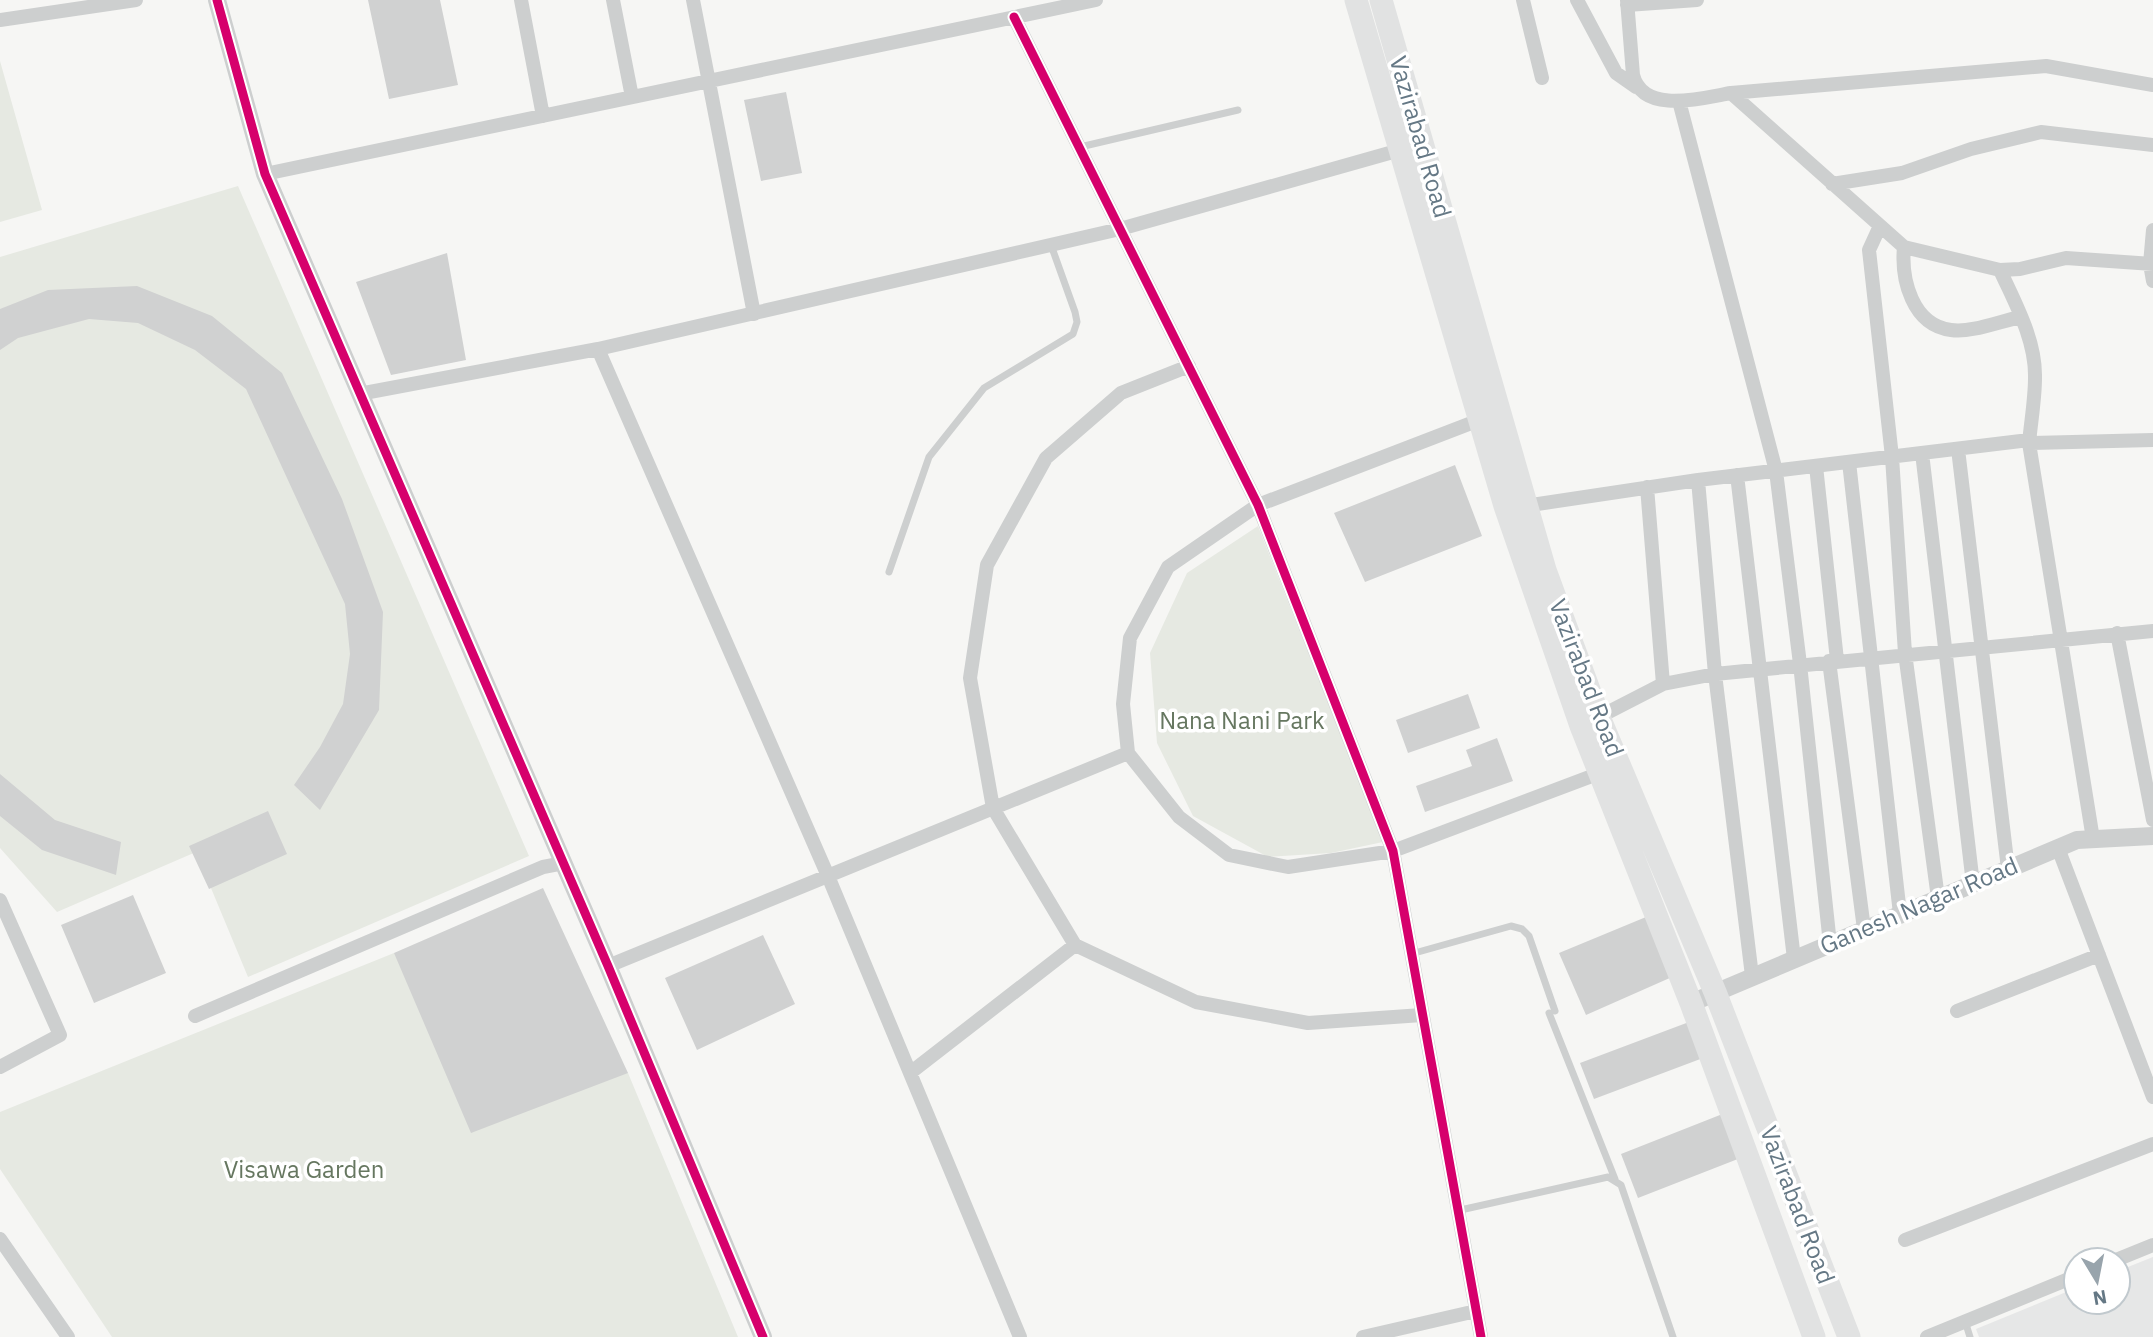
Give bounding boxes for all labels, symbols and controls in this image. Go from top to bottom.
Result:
street label: Vazirabad Road [1383,52,1459,221]
street label: Vazirabad Road [1542,594,1632,761]
park label: Nana Nani Park [1159,704,1325,736]
street label: Ganesh Nagar Road [1815,849,2022,961]
street label: Vazirabad Road [1753,1121,1843,1288]
park label: Visawa Garden [224,1153,384,1185]
north arrow [2062,1246,2132,1316]
text: N [2091,1285,2109,1311]

